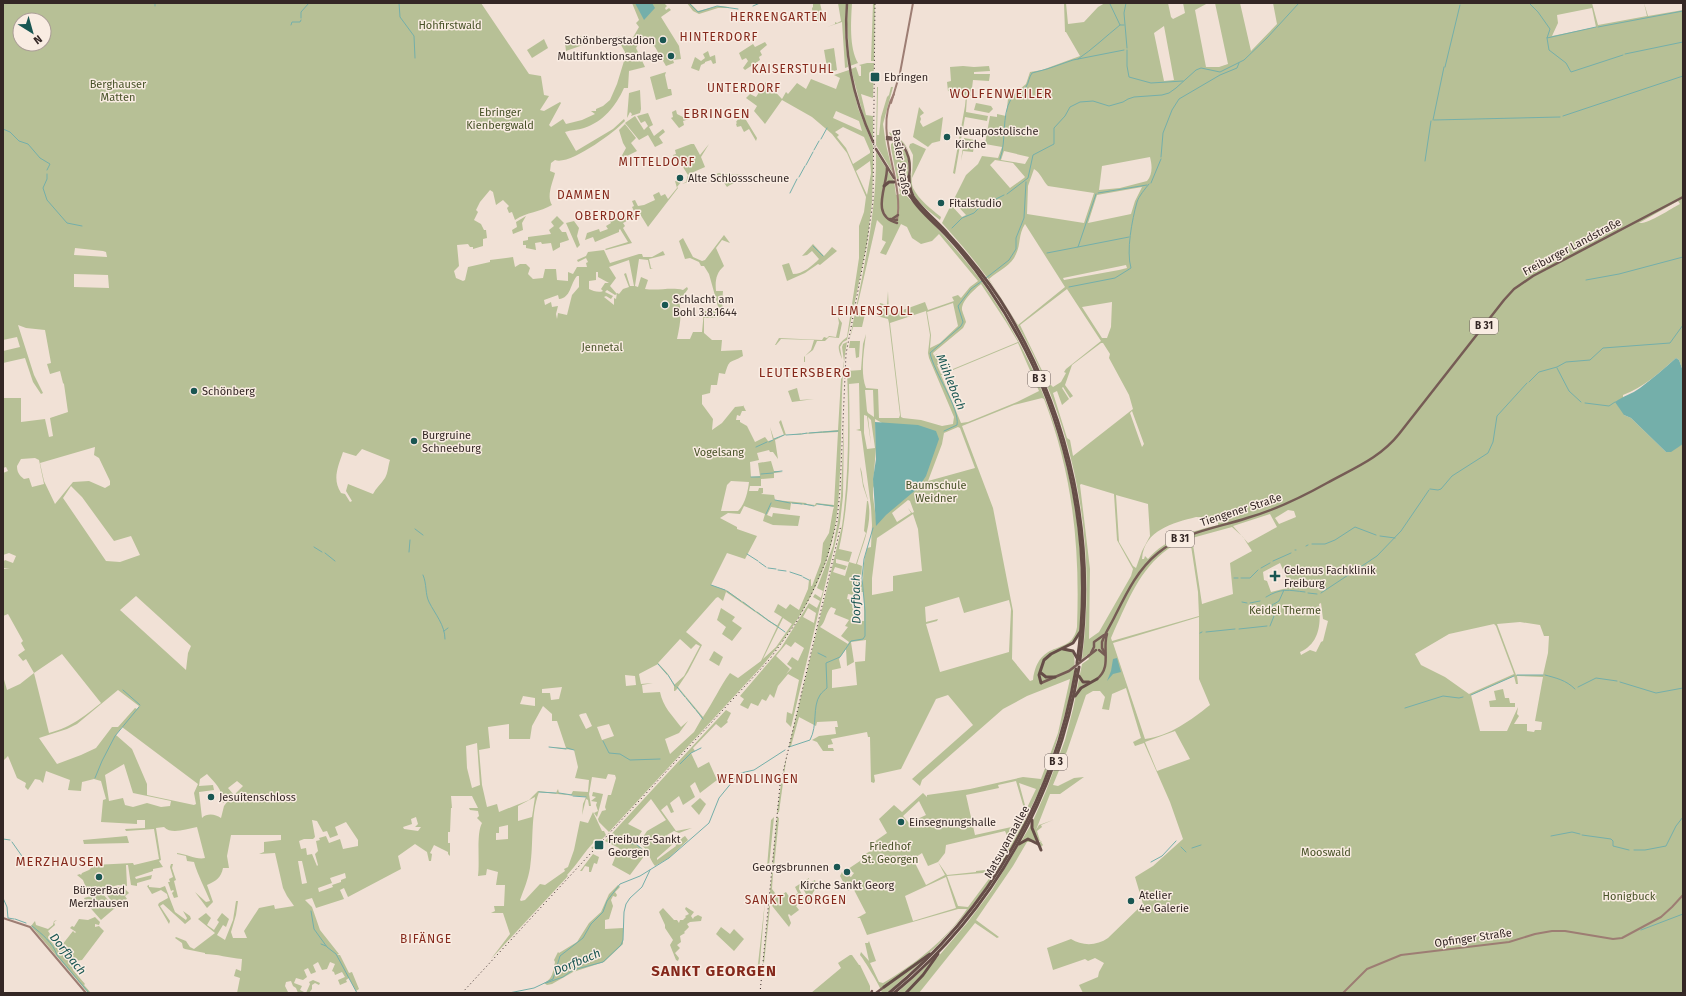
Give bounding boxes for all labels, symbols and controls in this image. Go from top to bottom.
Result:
district label: HERRENGARTEN [730,10,828,24]
north arrow [12,12,52,52]
park label: Hohfirstwald [418,19,482,32]
district label: HINTERDORF [680,30,758,44]
text: N [31,32,45,47]
place label: Schönbergstadion [565,34,655,47]
marker: Schönbergstadion [658,35,668,45]
place label: Multifunktionsanlage [558,50,663,63]
marker: Multifunktionsanlage [666,51,676,61]
district label: KAISERSTUHL [751,62,835,76]
marker: Ebringen [869,71,881,83]
place label: Ebringen [884,71,928,84]
park label: Berghauser Matten [90,78,147,104]
district label: UNTERDORF [707,81,781,95]
district label: WOLFENWEILER [949,86,1053,101]
park label: Ebringer Kienbergwald [466,106,534,132]
district label: EBRINGEN [683,106,751,121]
place label: Neuapostolische Kirche [955,125,1038,151]
street label: Basler Straße [889,128,913,196]
marker: Neuapostolische Kirche [942,132,952,142]
district label: MITTELDORF [619,155,695,169]
place label: Alte Schlossscheune [688,172,789,185]
marker: Alte Schlossscheune [675,173,685,183]
district label: DAMMEN [557,188,611,202]
place label: Fitalstudio [949,197,1002,210]
marker: Fitalstudio [936,198,946,208]
district label: OBERDORF [575,209,641,223]
street label: Freiburger Landstraße [1521,216,1623,278]
place label: Schlacht am Bohl 3.8.1644 [673,293,737,319]
marker: Schlacht am Bohl 3.8.1644 [660,300,670,310]
district label: LEIMENSTOLL [830,304,914,318]
road number: B 31 [1470,318,1498,334]
park label: Jennetal [581,341,623,354]
water label: Mühlebach [933,352,969,412]
district label: LEUTERSBERG [759,365,851,380]
road number: B 3 [1028,371,1050,387]
place label: Schönberg [202,385,255,398]
marker: Schönberg [189,386,199,396]
place label: Burgruine Schneeburg [422,429,481,455]
marker: Burgruine Schneeburg [409,436,419,446]
park label: Vogelsang [694,446,744,459]
park label: Baumschule Weidner [906,479,966,505]
street label: Tiengener Straße [1199,491,1283,529]
road number: B 31 [1166,531,1194,547]
place label: Celenus Fachklinik Freiburg [1284,564,1376,590]
marker: Celenus Fachklinik Freiburg [1269,570,1281,582]
water label: Dorfbach [849,574,863,624]
park label: Keidel Therme [1249,604,1321,617]
road number: B 3 [1045,754,1067,770]
district label: WENDLINGEN [717,772,799,786]
place label: Jesuitenschloss [219,791,296,804]
marker: Jesuitenschloss [206,792,216,802]
street label: Matsuyamaallee [982,803,1032,881]
place label: Einsegnungshalle [909,816,996,829]
marker: Einsegnungshalle [896,817,906,827]
place label: Freiburg-Sankt Georgen [608,833,681,859]
marker: Freiburg-Sankt Georgen [593,839,605,851]
park label: Friedhof St. Georgen [862,840,919,866]
park label: Mooswald [1301,846,1351,859]
district label: MERZHAUSEN [15,854,105,869]
place label: Georgsbrunnen [752,861,829,874]
marker: Georgsbrunnen [832,862,842,872]
marker: Kirche Sankt Georg [842,867,852,877]
marker: BürgerBad Merzhausen [94,872,104,882]
place label: Kirche Sankt Georg [800,879,894,892]
place label: BürgerBad Merzhausen [69,884,129,910]
place label: Atelier 4e Galerie [1139,889,1189,915]
park label: Honigbuck [1603,890,1656,903]
district label: SANKT GEORGEN [745,893,847,907]
marker: Atelier 4e Galerie [1126,896,1136,906]
street label: Opfinger Straße [1433,926,1513,950]
water label: Dorfbach [47,930,89,978]
district label: BIFÄNGE [400,931,452,946]
water label: Dorfbach [551,946,603,978]
district label: SANKT GEORGEN [651,962,777,980]

